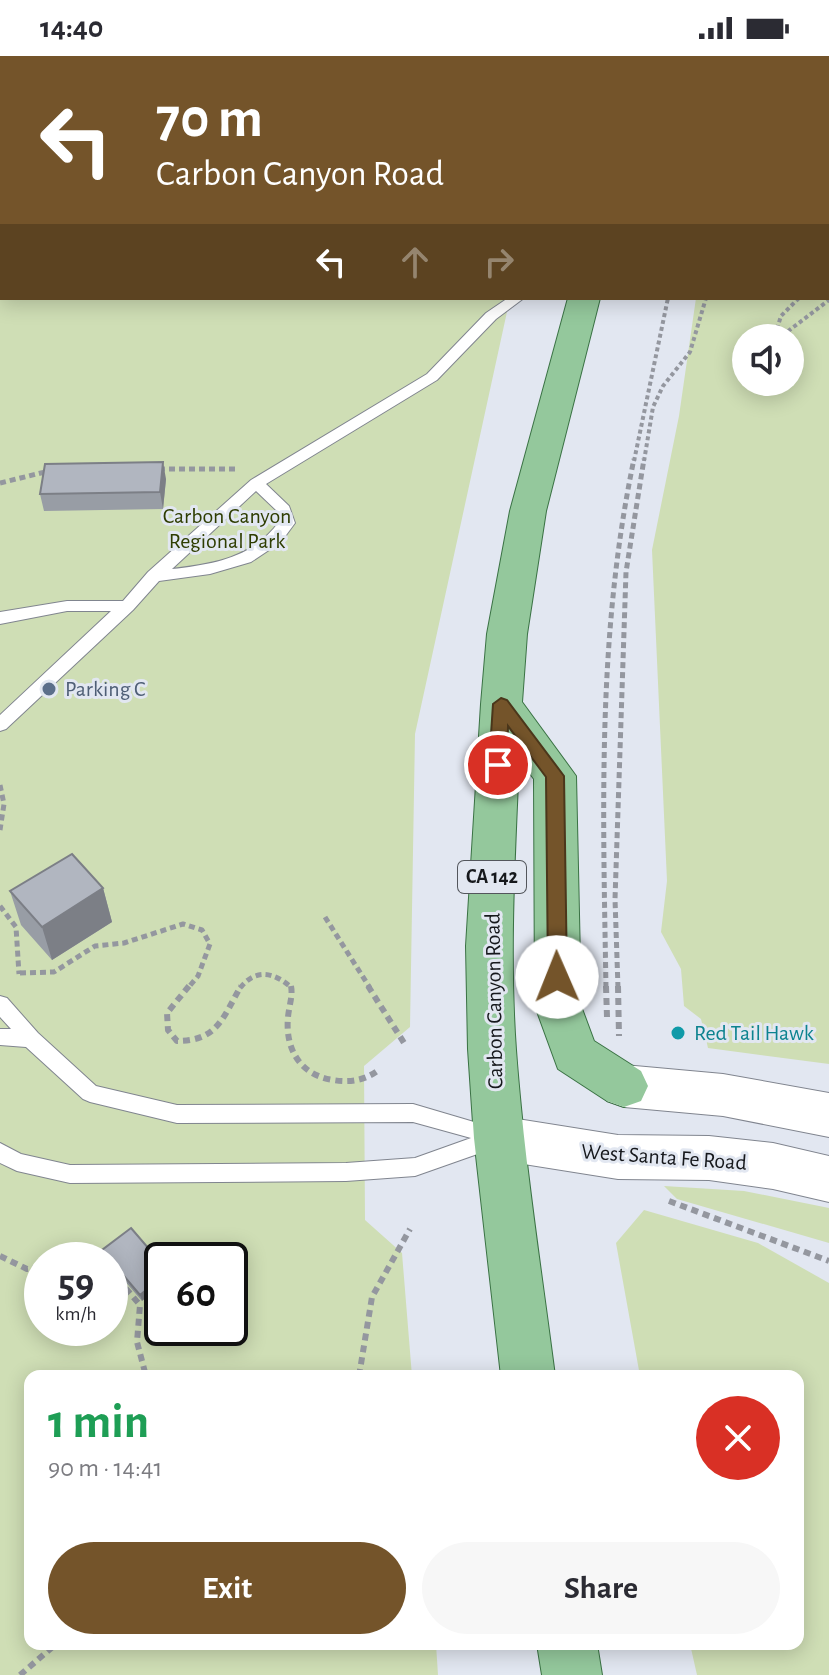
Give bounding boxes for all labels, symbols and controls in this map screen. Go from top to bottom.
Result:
text: 14:40 [40,13,103,43]
icon: left [24,88,128,192]
text: 70 m [156,91,263,147]
text: Carbon Canyon Road [156,156,444,192]
icon: left [309,240,353,284]
icon: ahead [393,240,437,284]
icon: right [477,240,521,284]
map controls [732,324,804,396]
button: sound [732,324,804,396]
park label: Carbon Canyon Regional Park [163,505,291,552]
place label: Parking C [65,678,145,700]
marker: Parking C [40,680,58,698]
pin [464,731,532,799]
icon: arrive [476,743,520,787]
road number: CA 142 [458,861,526,893]
street label: Carbon Canyon Road [481,913,507,1089]
position arrow [515,935,599,1019]
place label: Red Tail Hawk [694,1022,814,1044]
marker: Red Tail Hawk [669,1024,687,1042]
street label: West Santa Fe Road [580,1140,748,1174]
speed limit sign: 60 [144,1242,248,1346]
text: 59 [58,1264,94,1304]
text: km/h [55,1304,97,1324]
button: close [696,1396,780,1480]
text: 1 min [48,1399,149,1447]
text: 90 m · 14:41 [48,1455,162,1481]
button: Exit [48,1542,406,1634]
button: Share [422,1542,780,1634]

